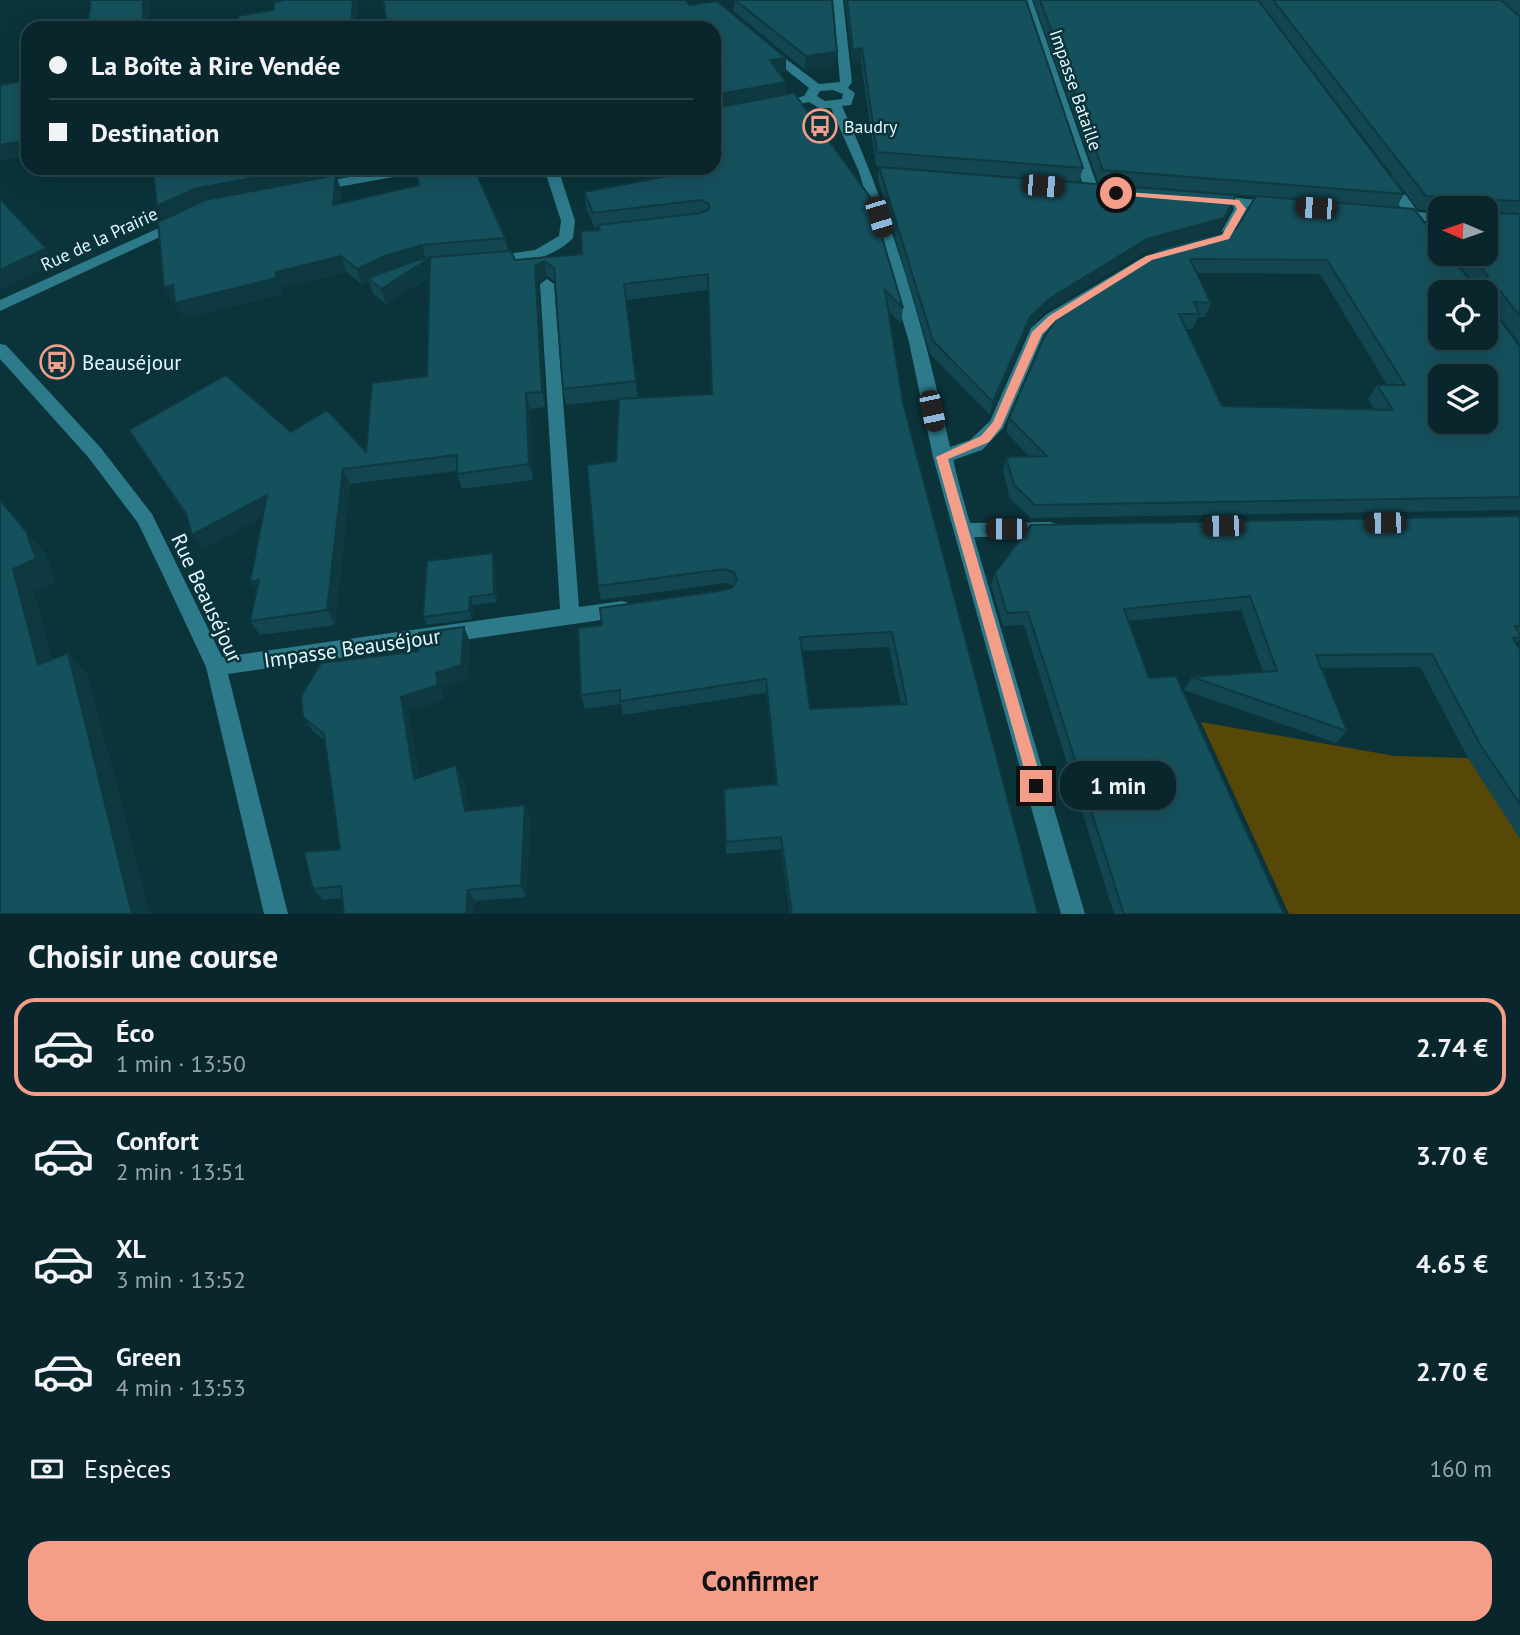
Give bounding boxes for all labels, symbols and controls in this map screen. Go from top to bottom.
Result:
street label: Impasse Bataille [1045,26,1107,154]
text: La Boîte à Rire Vendée [91,49,341,82]
bus stop icon: Baudry [801,107,839,145]
place label: Baudry [844,115,898,138]
text: Destination [91,116,219,149]
car [1022,174,1065,198]
route start [1100,177,1132,209]
car [863,194,896,240]
car [1295,196,1338,220]
north arrow [1428,196,1498,266]
map controls [1428,196,1498,434]
street label: Rue de la Prairie [37,202,161,276]
button: locate [1428,280,1498,350]
bus stop icon: Beauséjour [38,343,76,381]
place label: Beauséjour [82,349,182,376]
button: layers [1428,364,1498,434]
car [918,388,947,434]
car [1364,512,1407,534]
car [1202,515,1245,537]
car [986,519,1028,540]
street label: Rue Beauséjour [165,529,249,667]
street label: Impasse Beauséjour [262,622,442,674]
callout: 1 min [1060,762,1176,810]
route end [1020,770,1052,802]
text: 1 min [1090,771,1146,800]
text: Choisir une course [28,935,278,977]
icon: car [32,1016,95,1079]
text: Éco [116,1016,154,1049]
text: 2.74 € [1416,1031,1488,1064]
text: 1 min · 13:50 [116,1049,246,1078]
icon: car [32,1124,95,1187]
text: Confort [116,1124,199,1157]
text: 3.70 € [1416,1139,1488,1172]
text: 2 min · 13:51 [116,1157,246,1186]
icon: car [32,1232,95,1295]
text: XL [116,1232,146,1265]
text: 4.65 € [1416,1247,1488,1280]
text: 3 min · 13:52 [116,1265,246,1294]
icon: car [32,1340,95,1403]
text: Green [116,1340,181,1373]
text: 2.70 € [1416,1355,1488,1388]
text: 4 min · 13:53 [116,1373,246,1402]
icon: cash [28,1450,66,1488]
text: Espèces [84,1452,171,1485]
text: 160 m [1430,1454,1492,1483]
button: Confirmer [28,1541,1492,1621]

